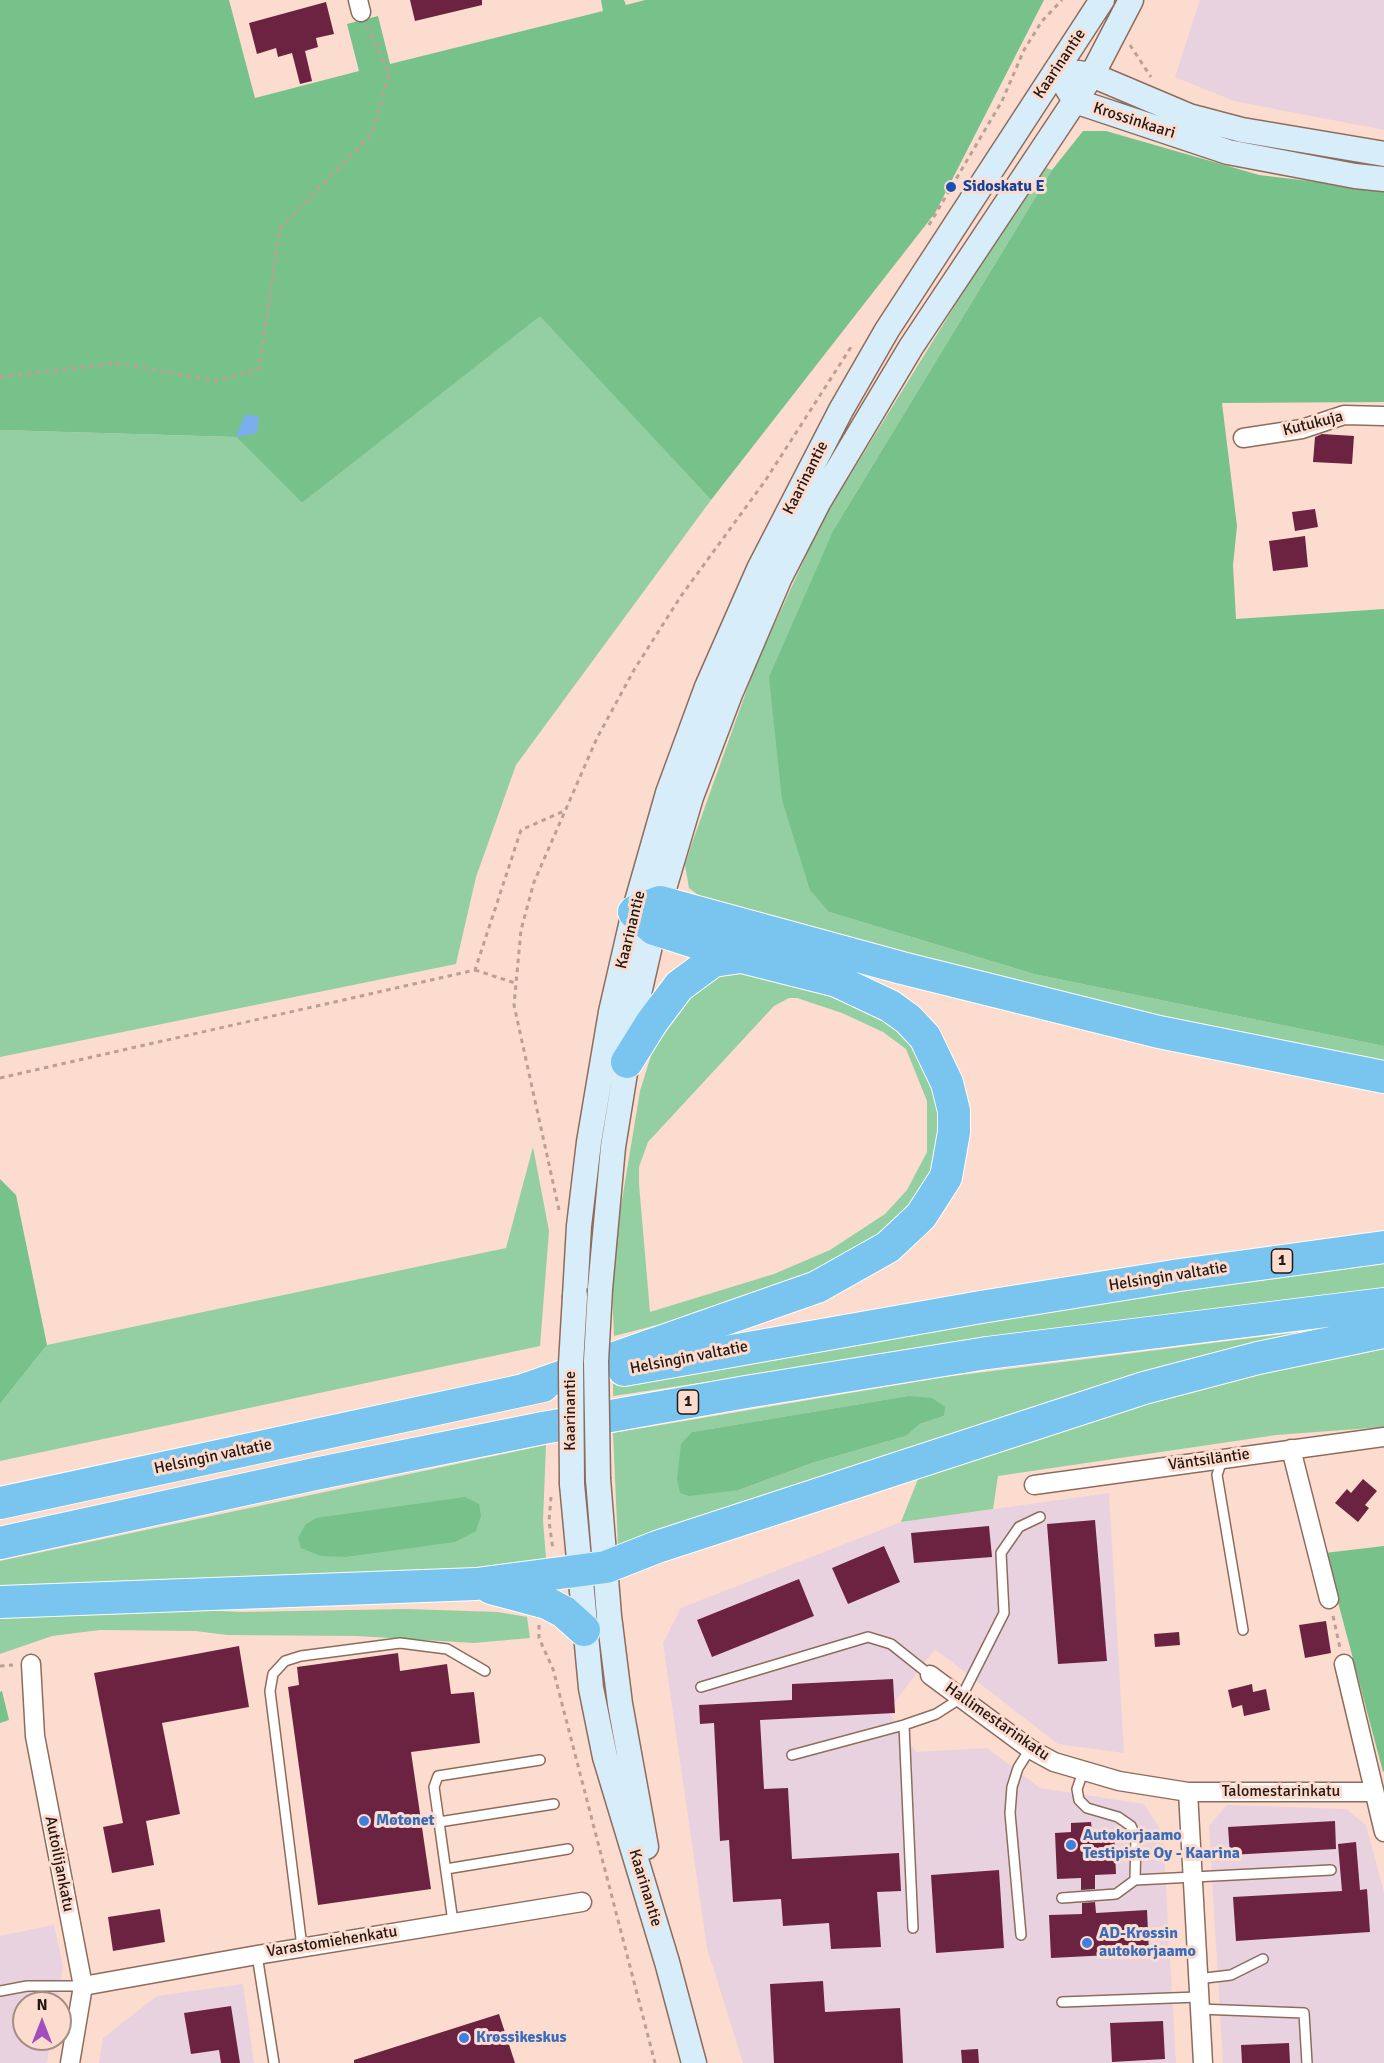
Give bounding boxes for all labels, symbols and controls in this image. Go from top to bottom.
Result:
street label: Kaarinantie [1030,26,1090,102]
street label: Krossinkaari [1090,99,1178,143]
place label: Sidoskatu E [963,177,1045,197]
marker: Sidoskatu E [944,180,958,194]
street label: Kutukuja [1281,407,1345,441]
street label: Kaarinantie [779,438,833,518]
street label: Kaarinantie [612,889,650,971]
road number: 1 [1272,1249,1292,1273]
street label: Helsingin valtatie [1107,1258,1229,1296]
street label: Helsingin valtatie [628,1337,750,1379]
street label: Kaarinantie [561,1371,581,1451]
road number: 1 [678,1390,698,1414]
street label: Helsingin valtatie [152,1435,274,1479]
street label: Väntsiläntie [1167,1445,1251,1475]
street label: Hallimestarinkatu [941,1679,1053,1765]
street label: Talomestarinkatu [1222,1782,1340,1802]
place label: Motonet [376,1811,435,1831]
marker: Motonet [357,1814,371,1828]
street label: Autoilijankatu [40,1815,78,1913]
place label: Autokorjaamo Testipiste Oy - Kaarina [1083,1826,1240,1864]
marker: Autokorjaamo Testipiste Oy - Kaarina [1064,1838,1078,1852]
street label: Kaarinantie [624,1847,666,1929]
street label: Varastomiehenkatu [265,1922,399,1962]
place label: AD-Krossin autokorjaamo [1099,1924,1196,1962]
marker: AD-Krossin autokorjaamo [1080,1936,1094,1950]
north arrow [12,1991,72,2051]
text: N [36,1995,48,2015]
place label: Krossikeskus [476,2028,567,2048]
marker: Krossikeskus [457,2031,471,2045]

